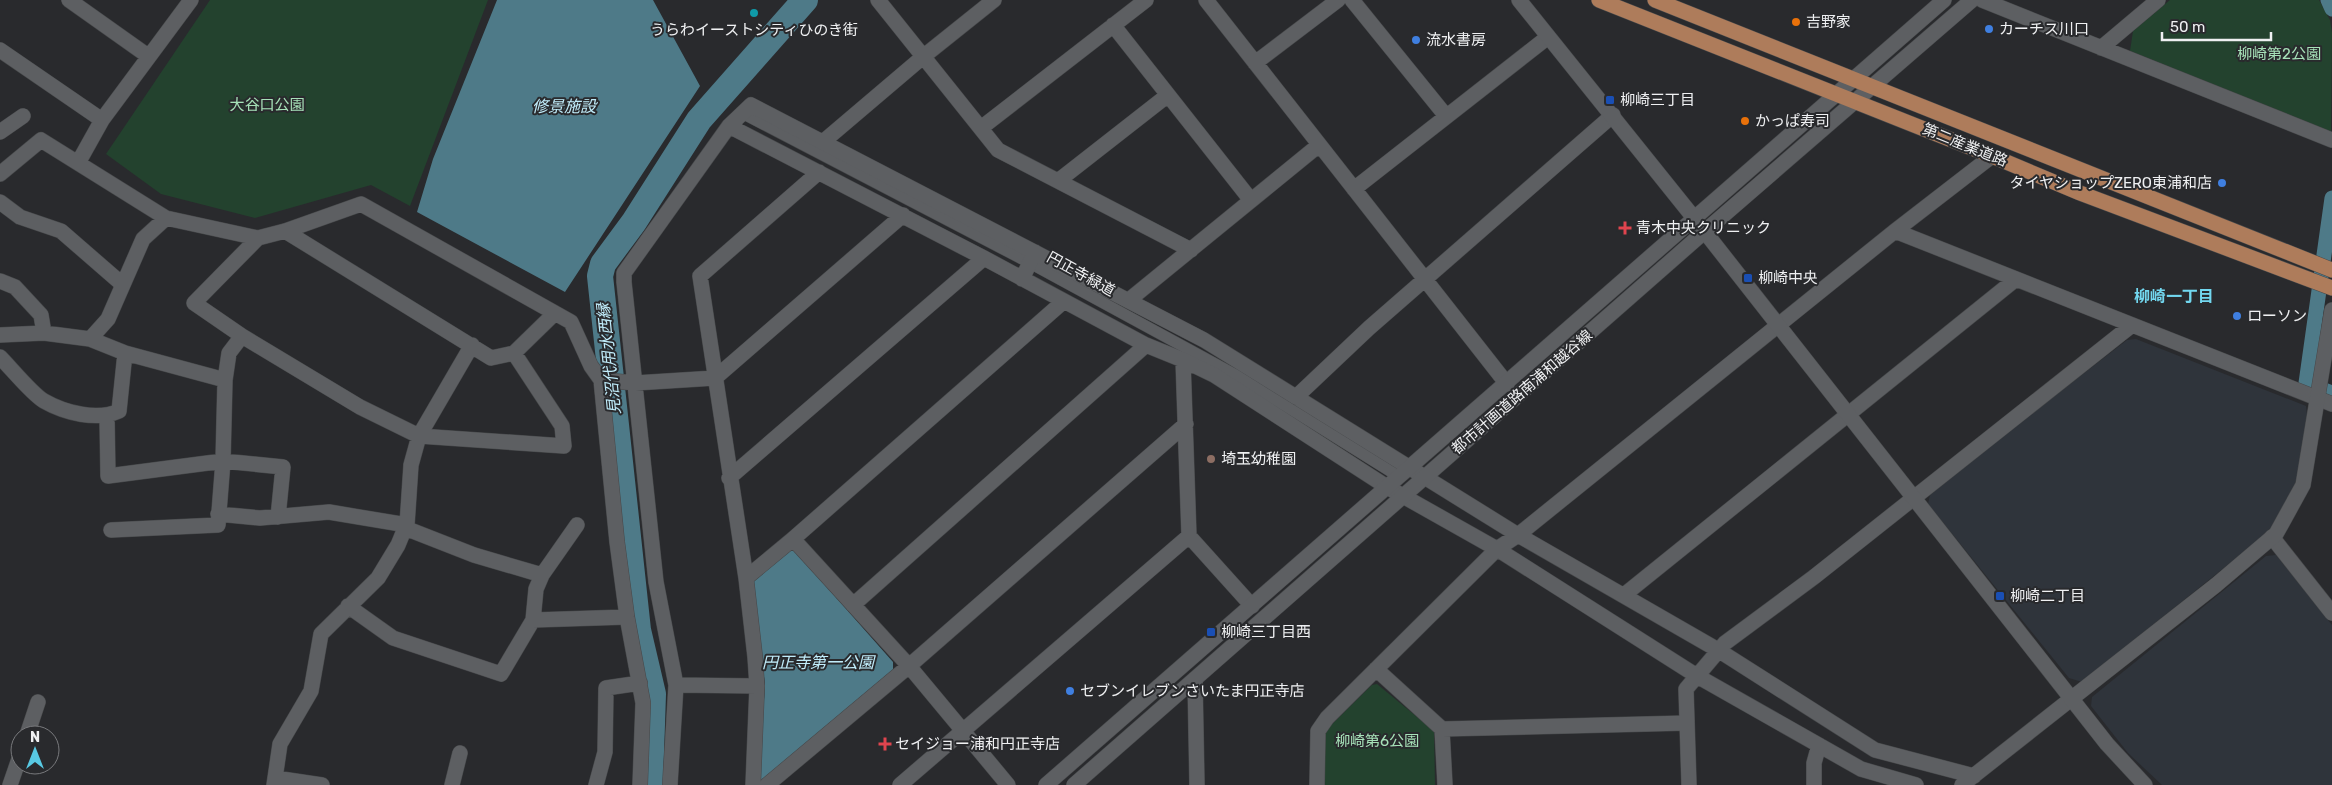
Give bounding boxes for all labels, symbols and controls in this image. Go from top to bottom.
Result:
marker: うらわイーストシティひのき街 [748,7,760,19]
scale bar [2162,10,2271,42]
place label: 吉野家 [1806,13,1851,31]
marker: 吉野家 [1790,16,1802,28]
text: 50 m [2170,18,2205,36]
place label: カーチス川口 [1999,20,2089,38]
place label: うらわイーストシティひのき街 [650,21,858,39]
marker: カーチス川口 [1983,23,1995,35]
place label: 流水書房 [1426,31,1486,49]
marker: 流水書房 [1410,34,1422,46]
park label: 柳崎第2公園 [2237,45,2321,63]
place label: 柳崎三丁目 [1620,91,1695,109]
marker: 柳崎三丁目 [1604,94,1616,106]
park label: 大谷口公園 [229,96,305,114]
water label: 修景施設 [532,97,598,116]
place label: かっぱ寿司 [1755,112,1830,130]
marker: かっぱ寿司 [1739,115,1751,127]
street label: 第二産業道路 [1920,120,2010,170]
place label: タイヤショップZERO東浦和店 [2009,174,2212,192]
marker: タイヤショップZERO東浦和店 [2216,177,2228,189]
place label: 青木中央クリニック [1636,219,1771,237]
marker: 青木中央クリニック [1618,221,1632,235]
street label: 円正寺緑道 [1044,248,1118,300]
place label: 柳崎中央 [1758,269,1818,287]
marker: 柳崎中央 [1742,272,1754,284]
district label: 柳崎一丁目 [2134,287,2214,306]
water label: 見沼代用水西縁 [593,300,624,416]
place label: ローソン [2247,307,2307,325]
marker: ローソン [2231,310,2243,322]
street label: 都市計画道路南浦和越谷線 [1448,326,1596,458]
place label: 埼玉幼稚園 [1221,450,1296,468]
marker: 埼玉幼稚園 [1205,453,1217,465]
place label: 柳崎二丁目 [2010,587,2085,605]
marker: 柳崎二丁目 [1994,590,2006,602]
place label: 柳崎三丁目西 [1221,623,1311,641]
marker: 柳崎三丁目西 [1205,626,1217,638]
water label: 円正寺第一公園 [762,653,876,672]
place label: セブンイレブンさいたま円正寺店 [1080,682,1305,700]
marker: セブンイレブンさいたま円正寺店 [1064,685,1076,697]
north arrow [10,725,60,775]
text: N [30,729,40,746]
park label: 柳崎第6公園 [1335,732,1419,750]
place label: セイジョー浦和円正寺店 [895,735,1060,753]
marker: セイジョー浦和円正寺店 [879,738,891,750]

